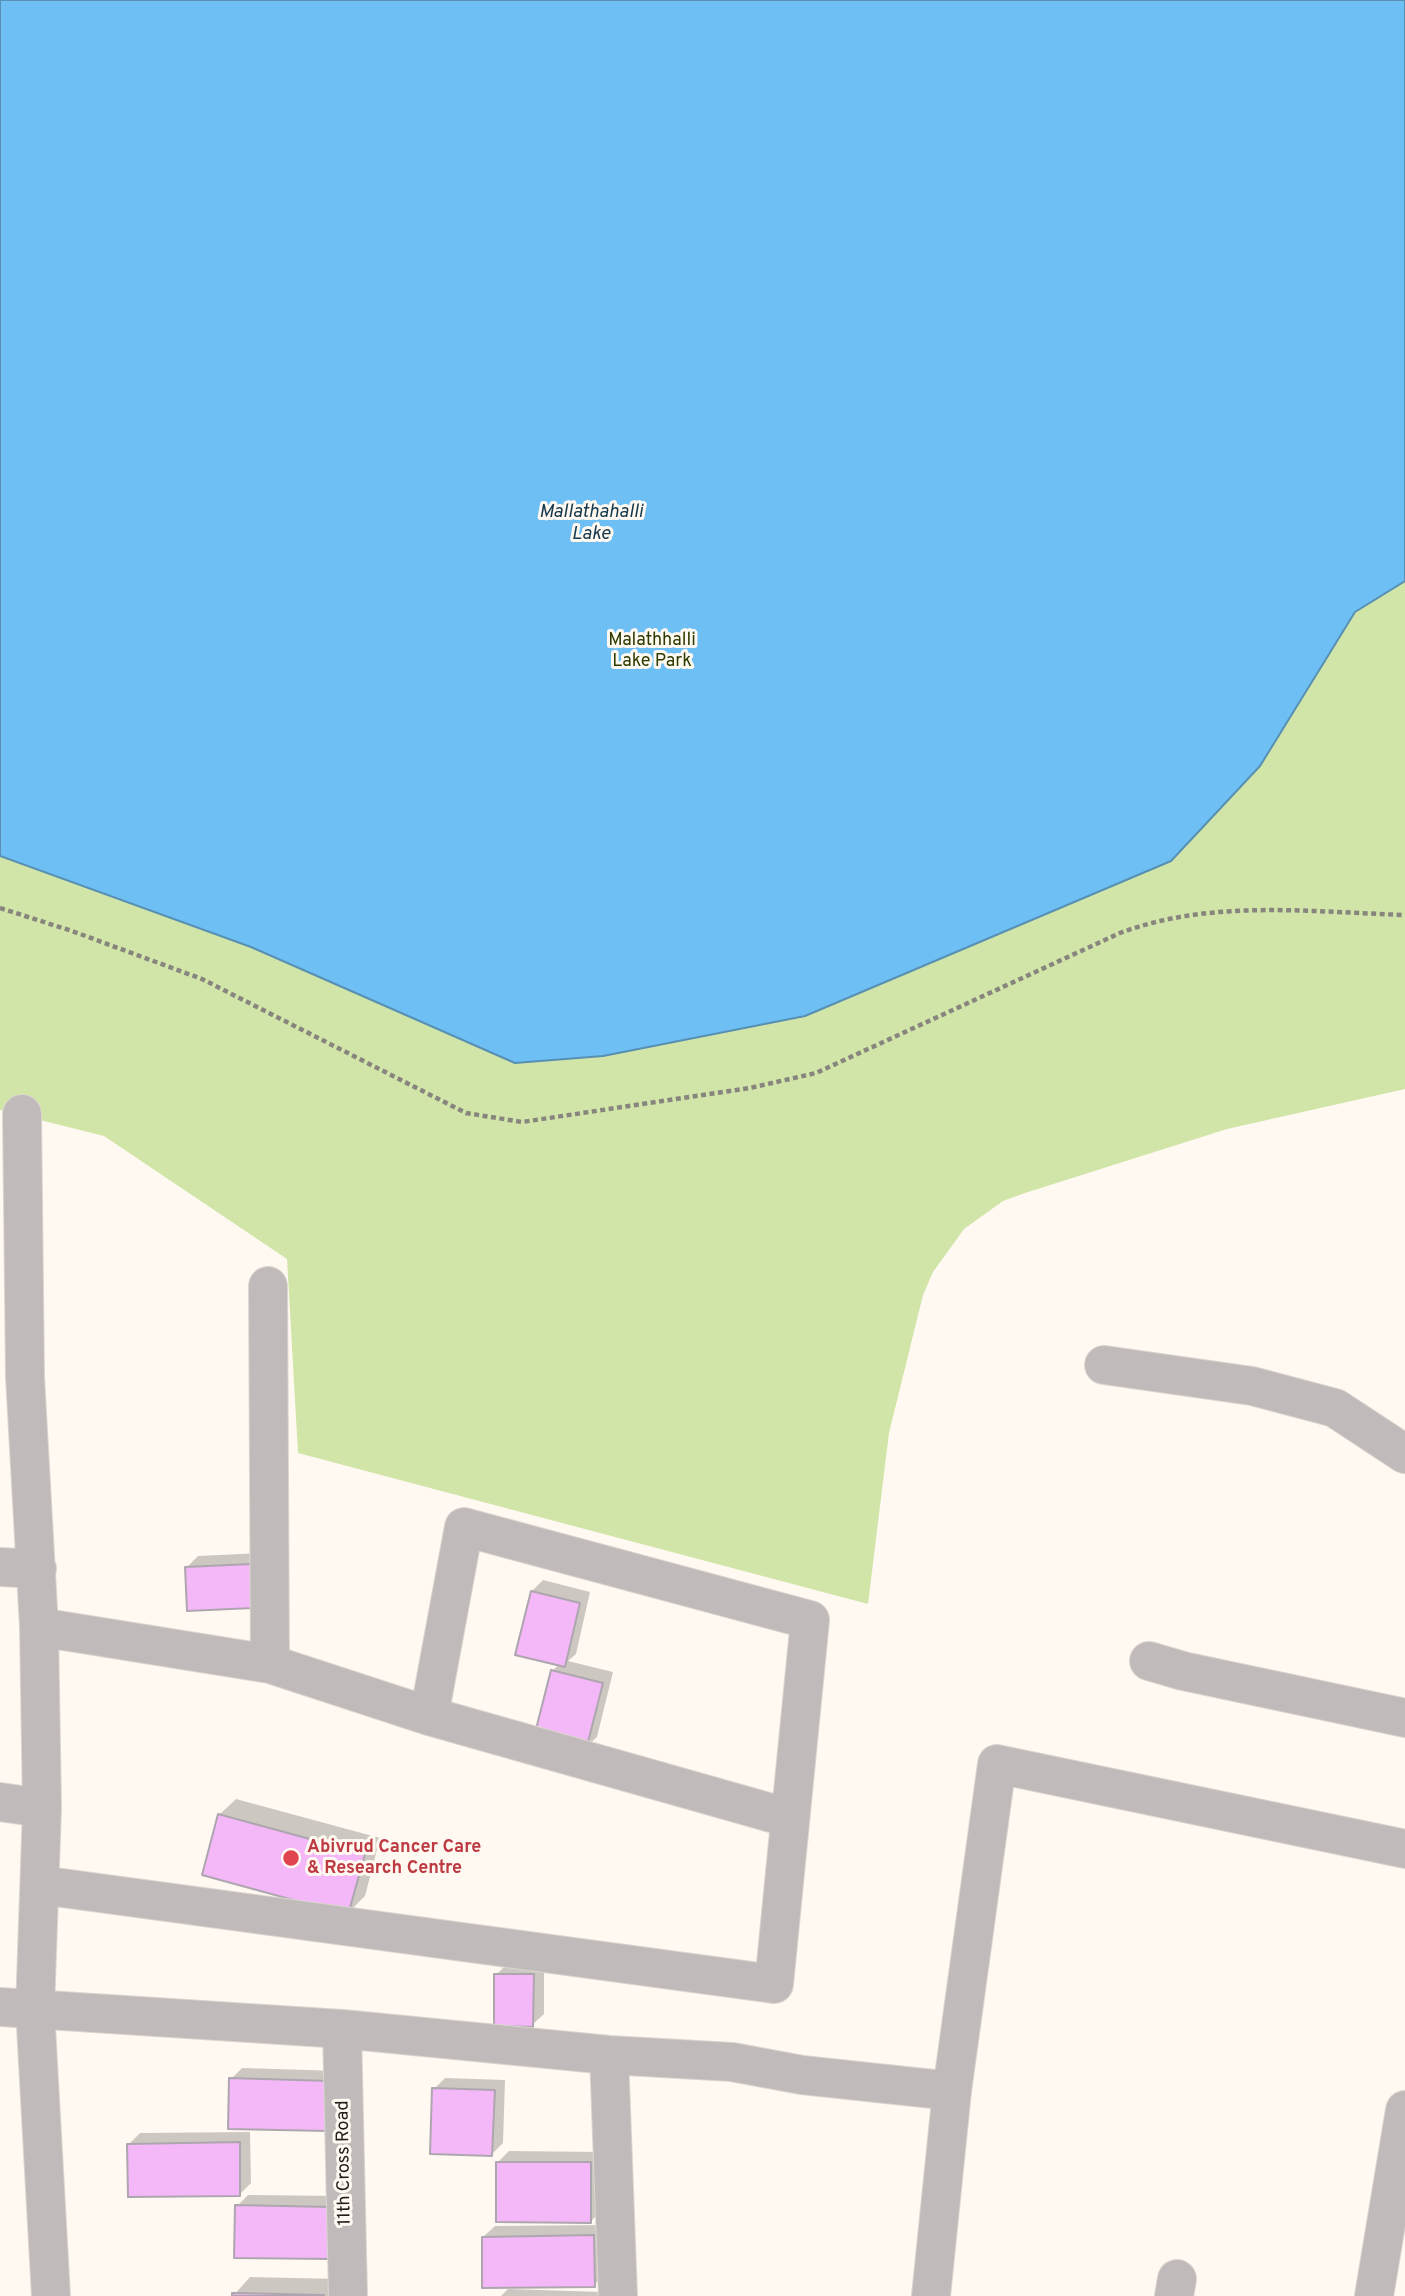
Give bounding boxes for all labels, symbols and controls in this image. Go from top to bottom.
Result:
water label: Mallathahalli Lake [539,502,643,546]
park label: Malathhalli Lake Park [608,630,696,672]
place label: Abivrud Cancer Care & Research Centre [307,1837,481,1880]
marker: Abivrud Cancer Care & Research Centre [281,1848,301,1868]
street label: 11th Cross Road [333,2100,357,2226]

